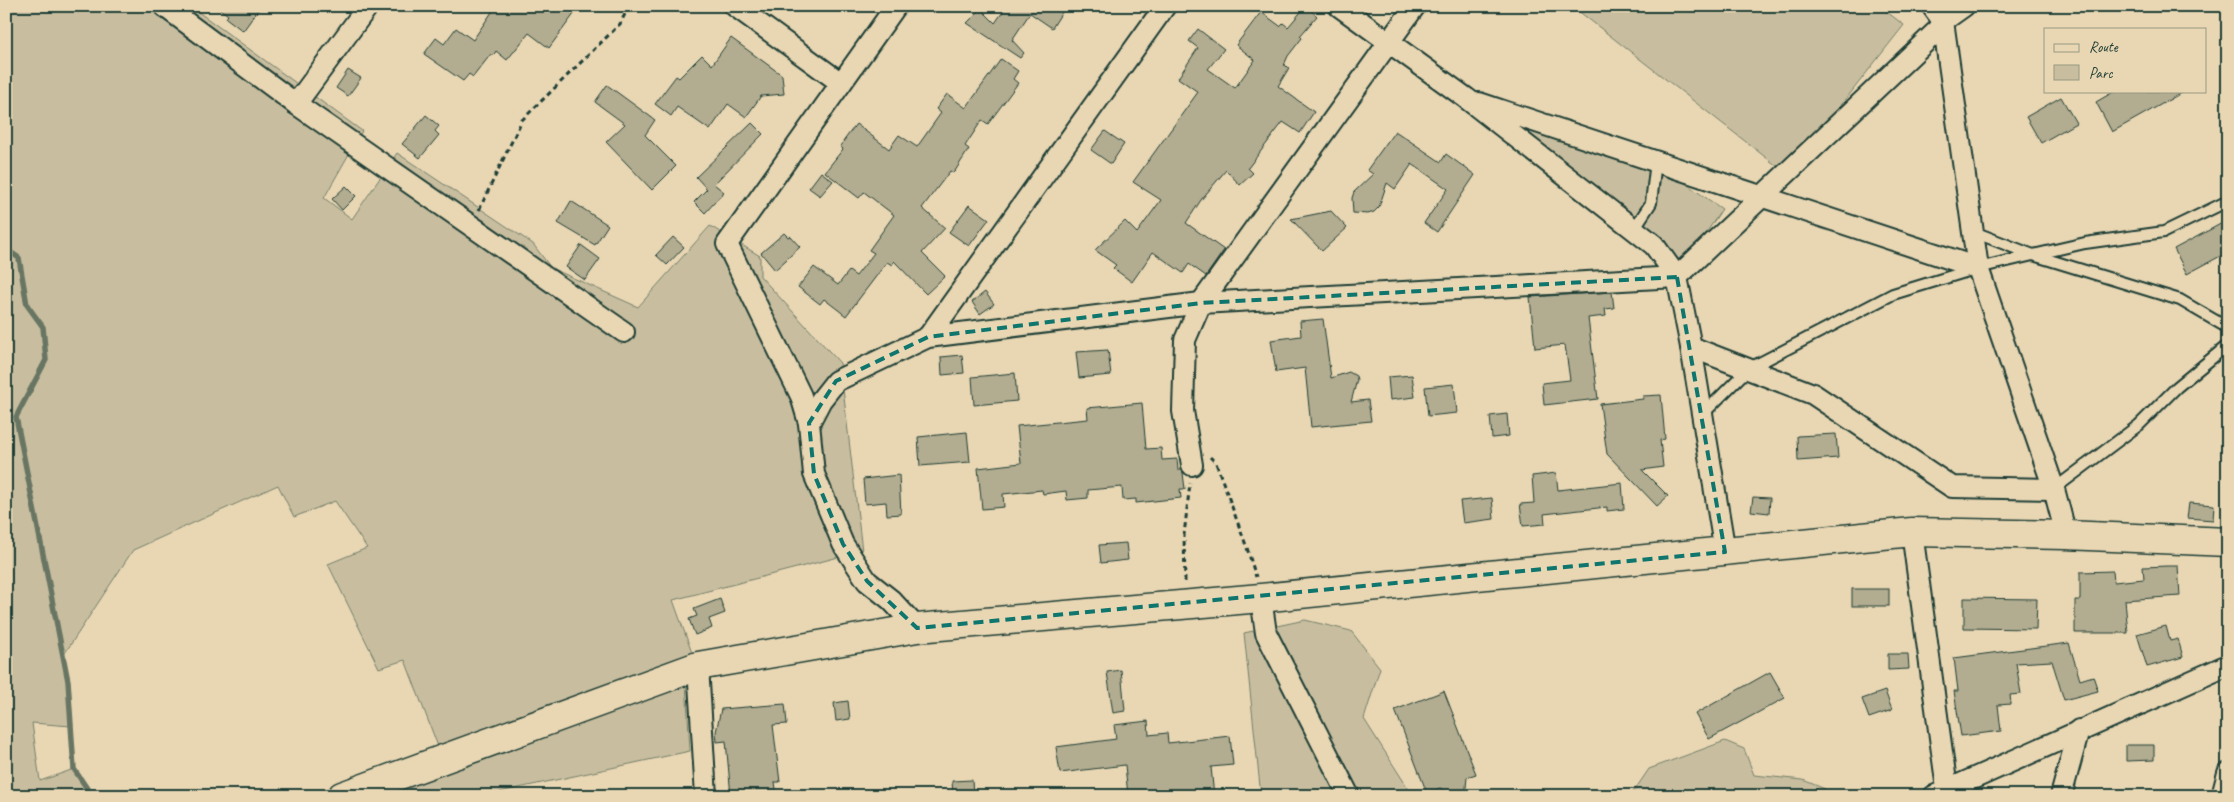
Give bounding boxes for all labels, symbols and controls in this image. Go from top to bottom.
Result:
legend [2044,28,2206,92]
text: Route [2089,38,2119,57]
text: Parc [2089,64,2113,83]

